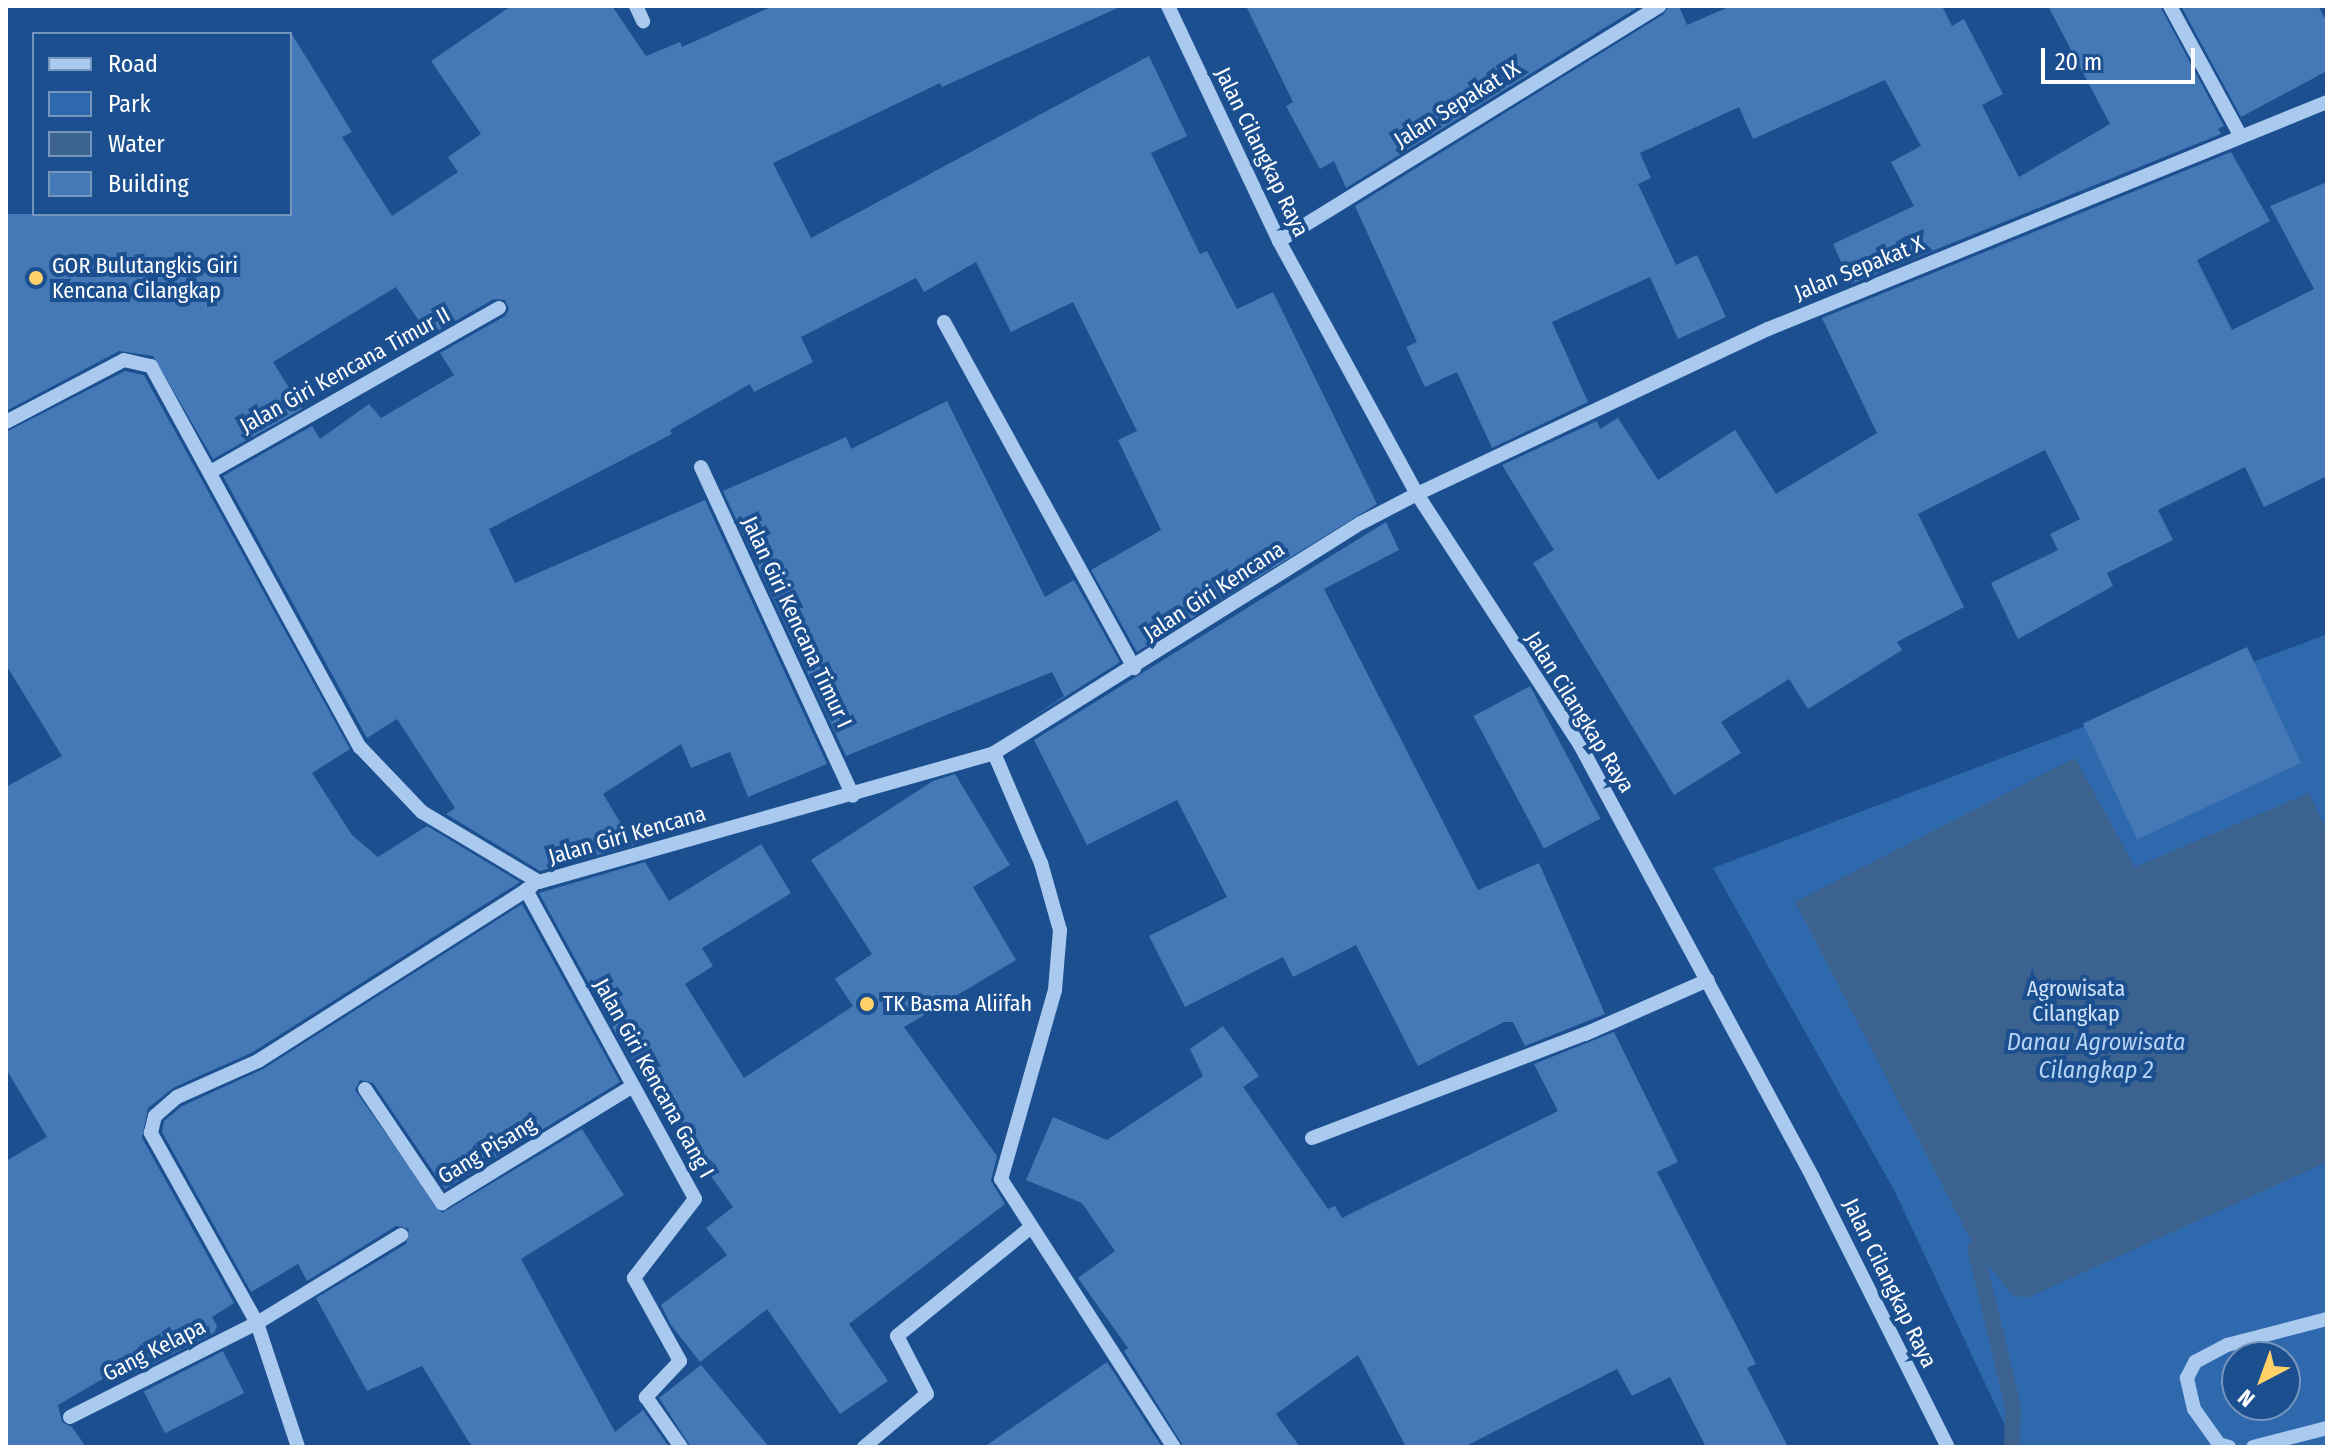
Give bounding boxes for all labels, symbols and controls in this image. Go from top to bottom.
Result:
legend [32,32,292,216]
scale bar [2045,32,2199,82]
text: 20 m [2055,48,2102,76]
text: Road [108,50,158,78]
street label: Jalan Sepakat IX [1389,55,1525,153]
street label: Jalan Cilangkap Raya [1210,63,1314,241]
text: Park [108,90,151,118]
text: Water [108,130,165,158]
text: Building [108,170,189,198]
street label: Jalan Sepakat X [1790,230,1928,306]
place label: GOR Bulutangkis Giri Kencana Cilangkap [52,252,238,304]
marker: GOR Bulutangkis Giri Kencana Cilangkap [27,269,45,287]
street label: Jalan Giri Kencana Timur II [235,301,455,439]
street label: Jalan Giri Kencana Timur I [736,512,858,732]
street label: Jalan Giri Kencana [1139,536,1289,646]
street label: Jalan Cilangkap Raya [1520,627,1640,797]
street label: Jalan Giri Kencana [545,800,709,870]
street label: Jalan Giri Kencana Gang I [588,974,720,1182]
park label: Agrowisata Cilangkap [2027,975,2125,1026]
place label: TK Basma Aliifah [883,991,1032,1017]
marker: TK Basma Aliifah [858,995,876,1013]
water label: Danau Agrowisata Cilangkap 2 [2007,1029,2185,1085]
street label: Gang Pisang [433,1110,541,1190]
street label: Jalan Cilangkap Raya [1838,1194,1942,1372]
street label: Gang Kelapa [98,1313,210,1387]
north arrow [2221,1341,2301,1421]
text: N [2232,1383,2260,1412]

